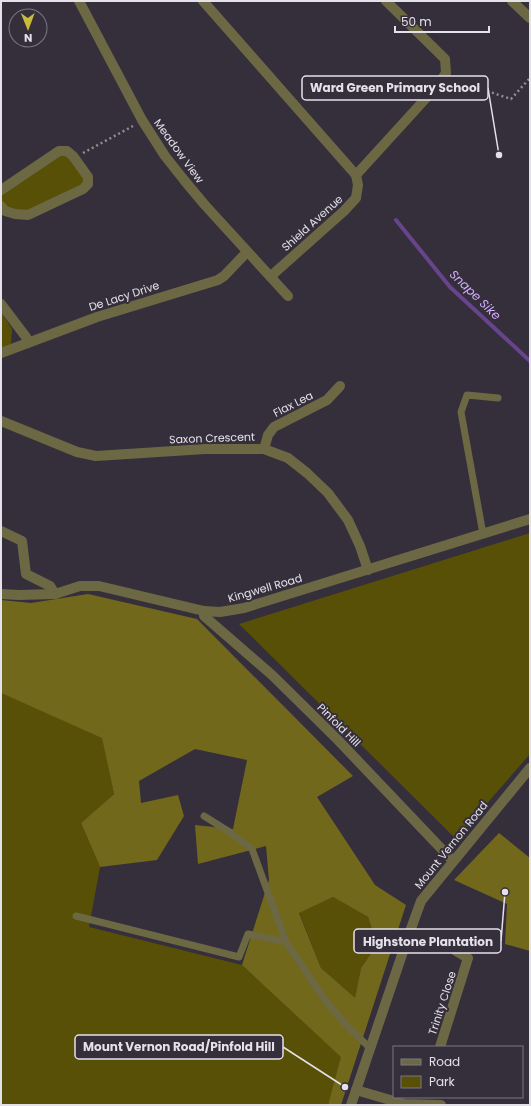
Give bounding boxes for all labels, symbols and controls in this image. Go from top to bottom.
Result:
north arrow [8,8,48,48]
scale bar [395,8,489,34]
text: 50 m [401,13,432,30]
text: N [24,30,32,46]
callout: Ward Green Primary School [302,76,488,100]
text: Ward Green Primary School [310,79,480,96]
street label: Meadow View [150,115,208,187]
street label: Shield Avenue [278,191,346,255]
water label: Snape Sike [446,266,505,324]
street label: De Lacy Drive [87,277,161,315]
street label: Flax Lea [270,387,316,421]
street label: Saxon Crescent [169,429,255,447]
street label: Kingwell Road [226,570,304,606]
street label: Pinfold Hill [314,700,364,750]
street label: Mount Vernon Road [411,798,491,892]
callout: Highstone Plantation [354,929,501,953]
text: Highstone Plantation [363,933,493,950]
street label: Trinity Close [424,969,460,1037]
callout: Mount Vernon Road/Pinfold Hill [75,1035,283,1059]
text: Mount Vernon Road/Pinfold Hill [83,1038,275,1055]
legend [393,1046,523,1098]
text: Road [429,1053,460,1070]
text: Park [429,1073,456,1090]

